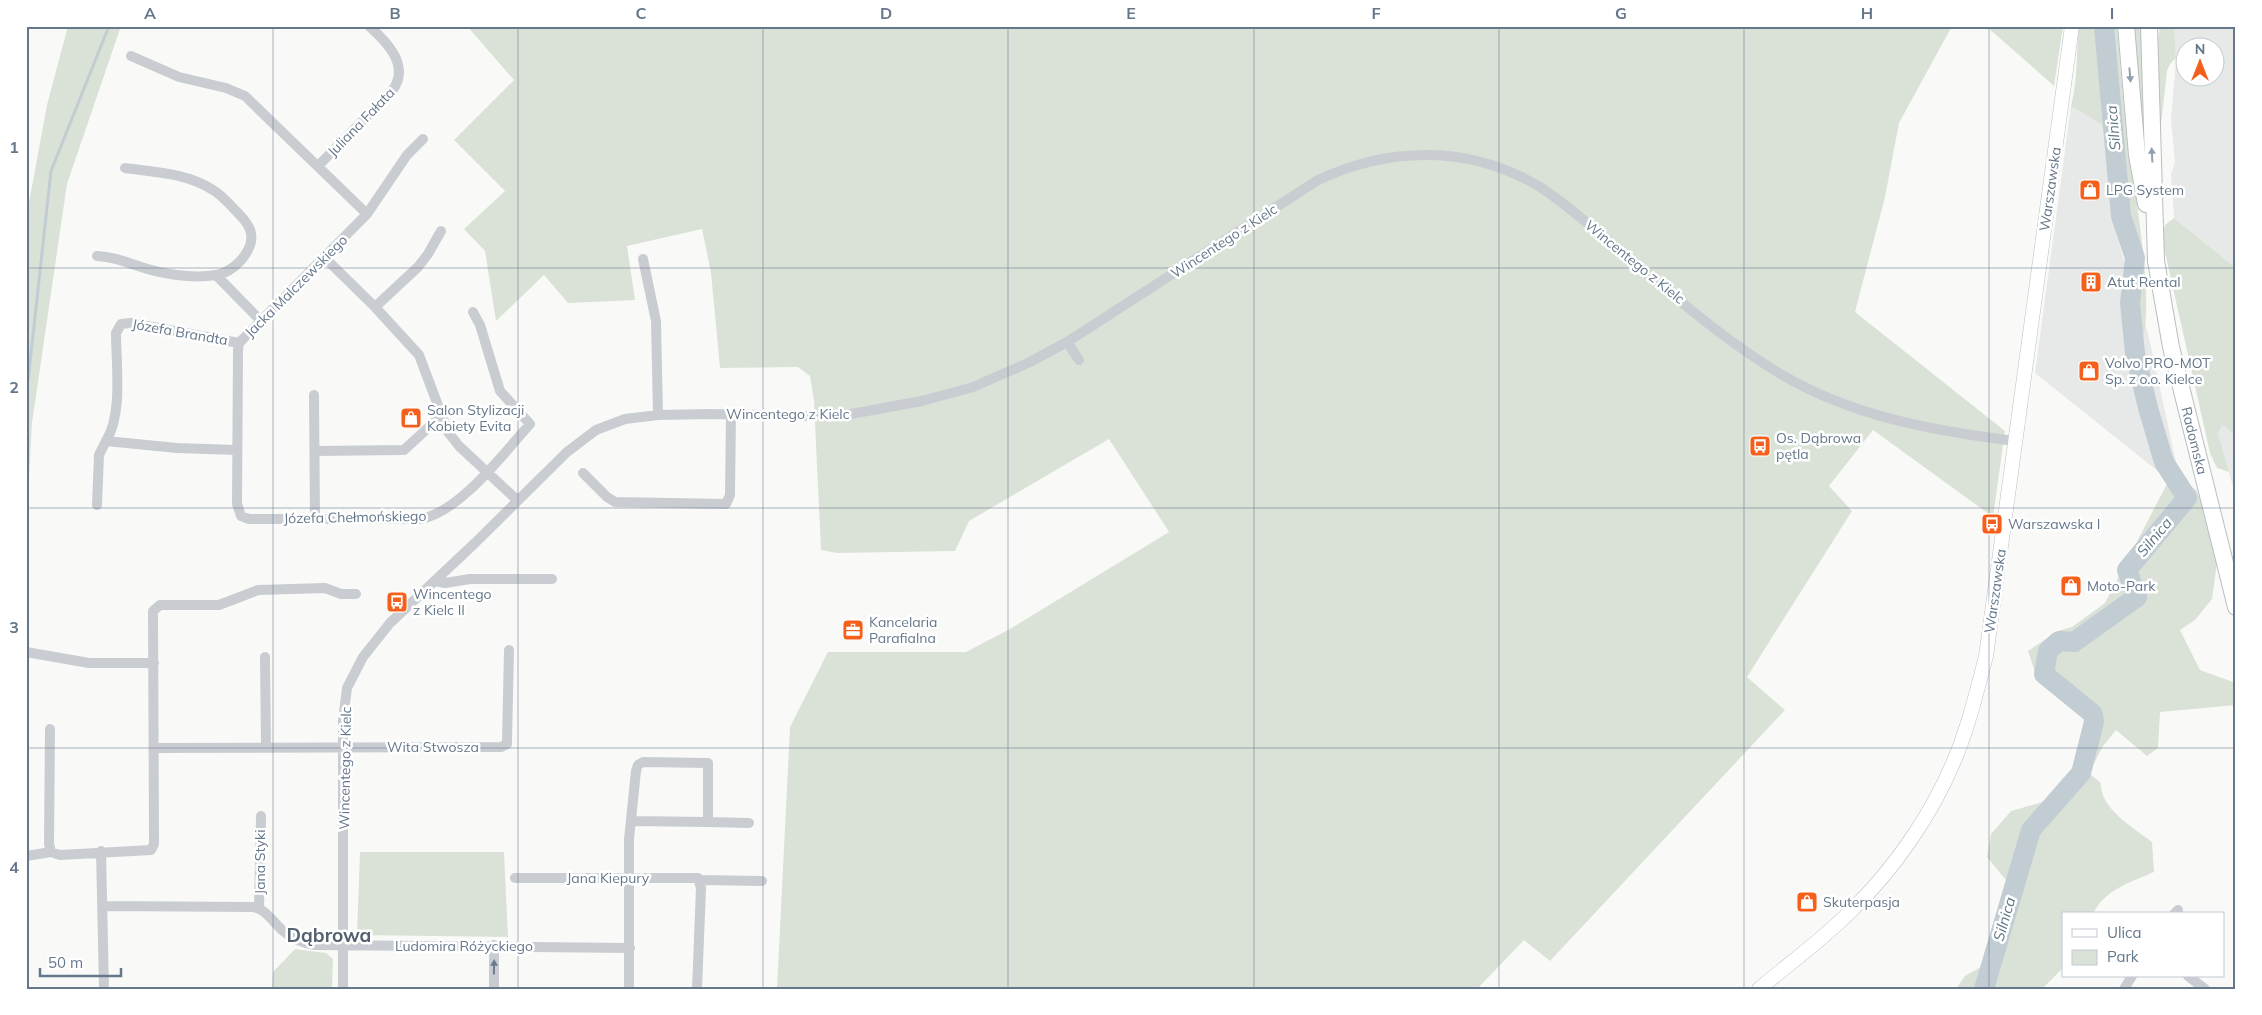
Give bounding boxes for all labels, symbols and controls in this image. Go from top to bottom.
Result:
text: A [144,3,156,23]
text: B [389,3,401,23]
text: C [636,3,647,23]
text: D [880,3,892,23]
text: E [1126,3,1136,23]
text: F [1371,3,1381,23]
text: G [1615,3,1627,23]
text: H [1861,3,1873,23]
text: I [2110,3,2114,23]
north arrow [2174,38,2224,88]
text: N [2195,40,2205,58]
one-way arrow [2126,67,2134,83]
street label: Juliana Fałata [324,84,398,160]
water label: Silnica [2102,105,2124,151]
text: 1 [9,137,19,157]
street label: Warszawska [2035,146,2065,232]
one-way arrow [2148,146,2156,162]
shop icon: LPG System [2078,178,2102,202]
place label: LPG System [2106,181,2184,199]
street label: Wincentego z Kielc [1167,200,1281,282]
street label: Wincentego z Kielc [1581,216,1689,308]
street label: Jacka Malczewskiego [241,231,351,341]
building icon: Atut Rental [2079,270,2103,294]
place label: Atut Rental [2107,273,2181,291]
street label: Józefa Brandta [131,315,229,349]
place label: Volvo PRO-MOT Sp. z o.o. Kielce [2105,354,2211,388]
shop icon: Volvo PRO-MOT Sp. z o.o. Kielce [2077,359,2101,383]
text: 2 [9,377,19,397]
place label: Salon Stylizacji Kobiety Evita [427,401,524,435]
street label: Wincentego z Kielc [726,405,850,423]
street label: Radomska [2177,405,2212,477]
shop icon: Salon Stylizacji Kobiety Evita [399,406,423,430]
place label: Os. Dąbrowa pętla [1776,429,1861,463]
bus stop icon: Os. Dąbrowa pętla [1748,434,1772,458]
street label: Józefa Chełmońskiego [283,507,427,527]
bus stop icon: Warszawska I [1980,512,2004,536]
water label: Silnica [2132,514,2176,560]
place label: Warszawska I [2008,515,2100,533]
street label: Warszawska [1980,548,2010,634]
shop icon: Moto-Park [2059,574,2083,598]
place label: Moto-Park [2087,577,2156,595]
place label: Wincentego z Kielc II [413,585,492,619]
bus stop icon: Wincentego z Kielc II [385,590,409,614]
place label: Kancelaria Parafialna [869,613,937,647]
text: 3 [9,617,19,637]
office icon: Kancelaria Parafialna [841,618,865,642]
street label: Wincentego z Kielc [335,706,355,830]
street label: Wita Stwosza [387,738,479,756]
street label: Jana Styki [251,830,269,894]
text: 4 [9,857,19,877]
street label: Jana Kiepury [567,869,650,887]
shop icon: Skuterpasja [1795,890,1819,914]
place label: Skuterpasja [1823,893,1900,911]
water label: Silnica [1989,895,2019,943]
legend [2062,912,2224,978]
district label: Dąbrowa [287,923,371,947]
text: Ulica [2107,923,2141,942]
street label: Ludomira Różyckiego [395,937,533,955]
scale bar [40,945,121,977]
text: Park [2107,947,2139,966]
text: 50 m [48,953,83,972]
one-way arrow [490,959,498,975]

